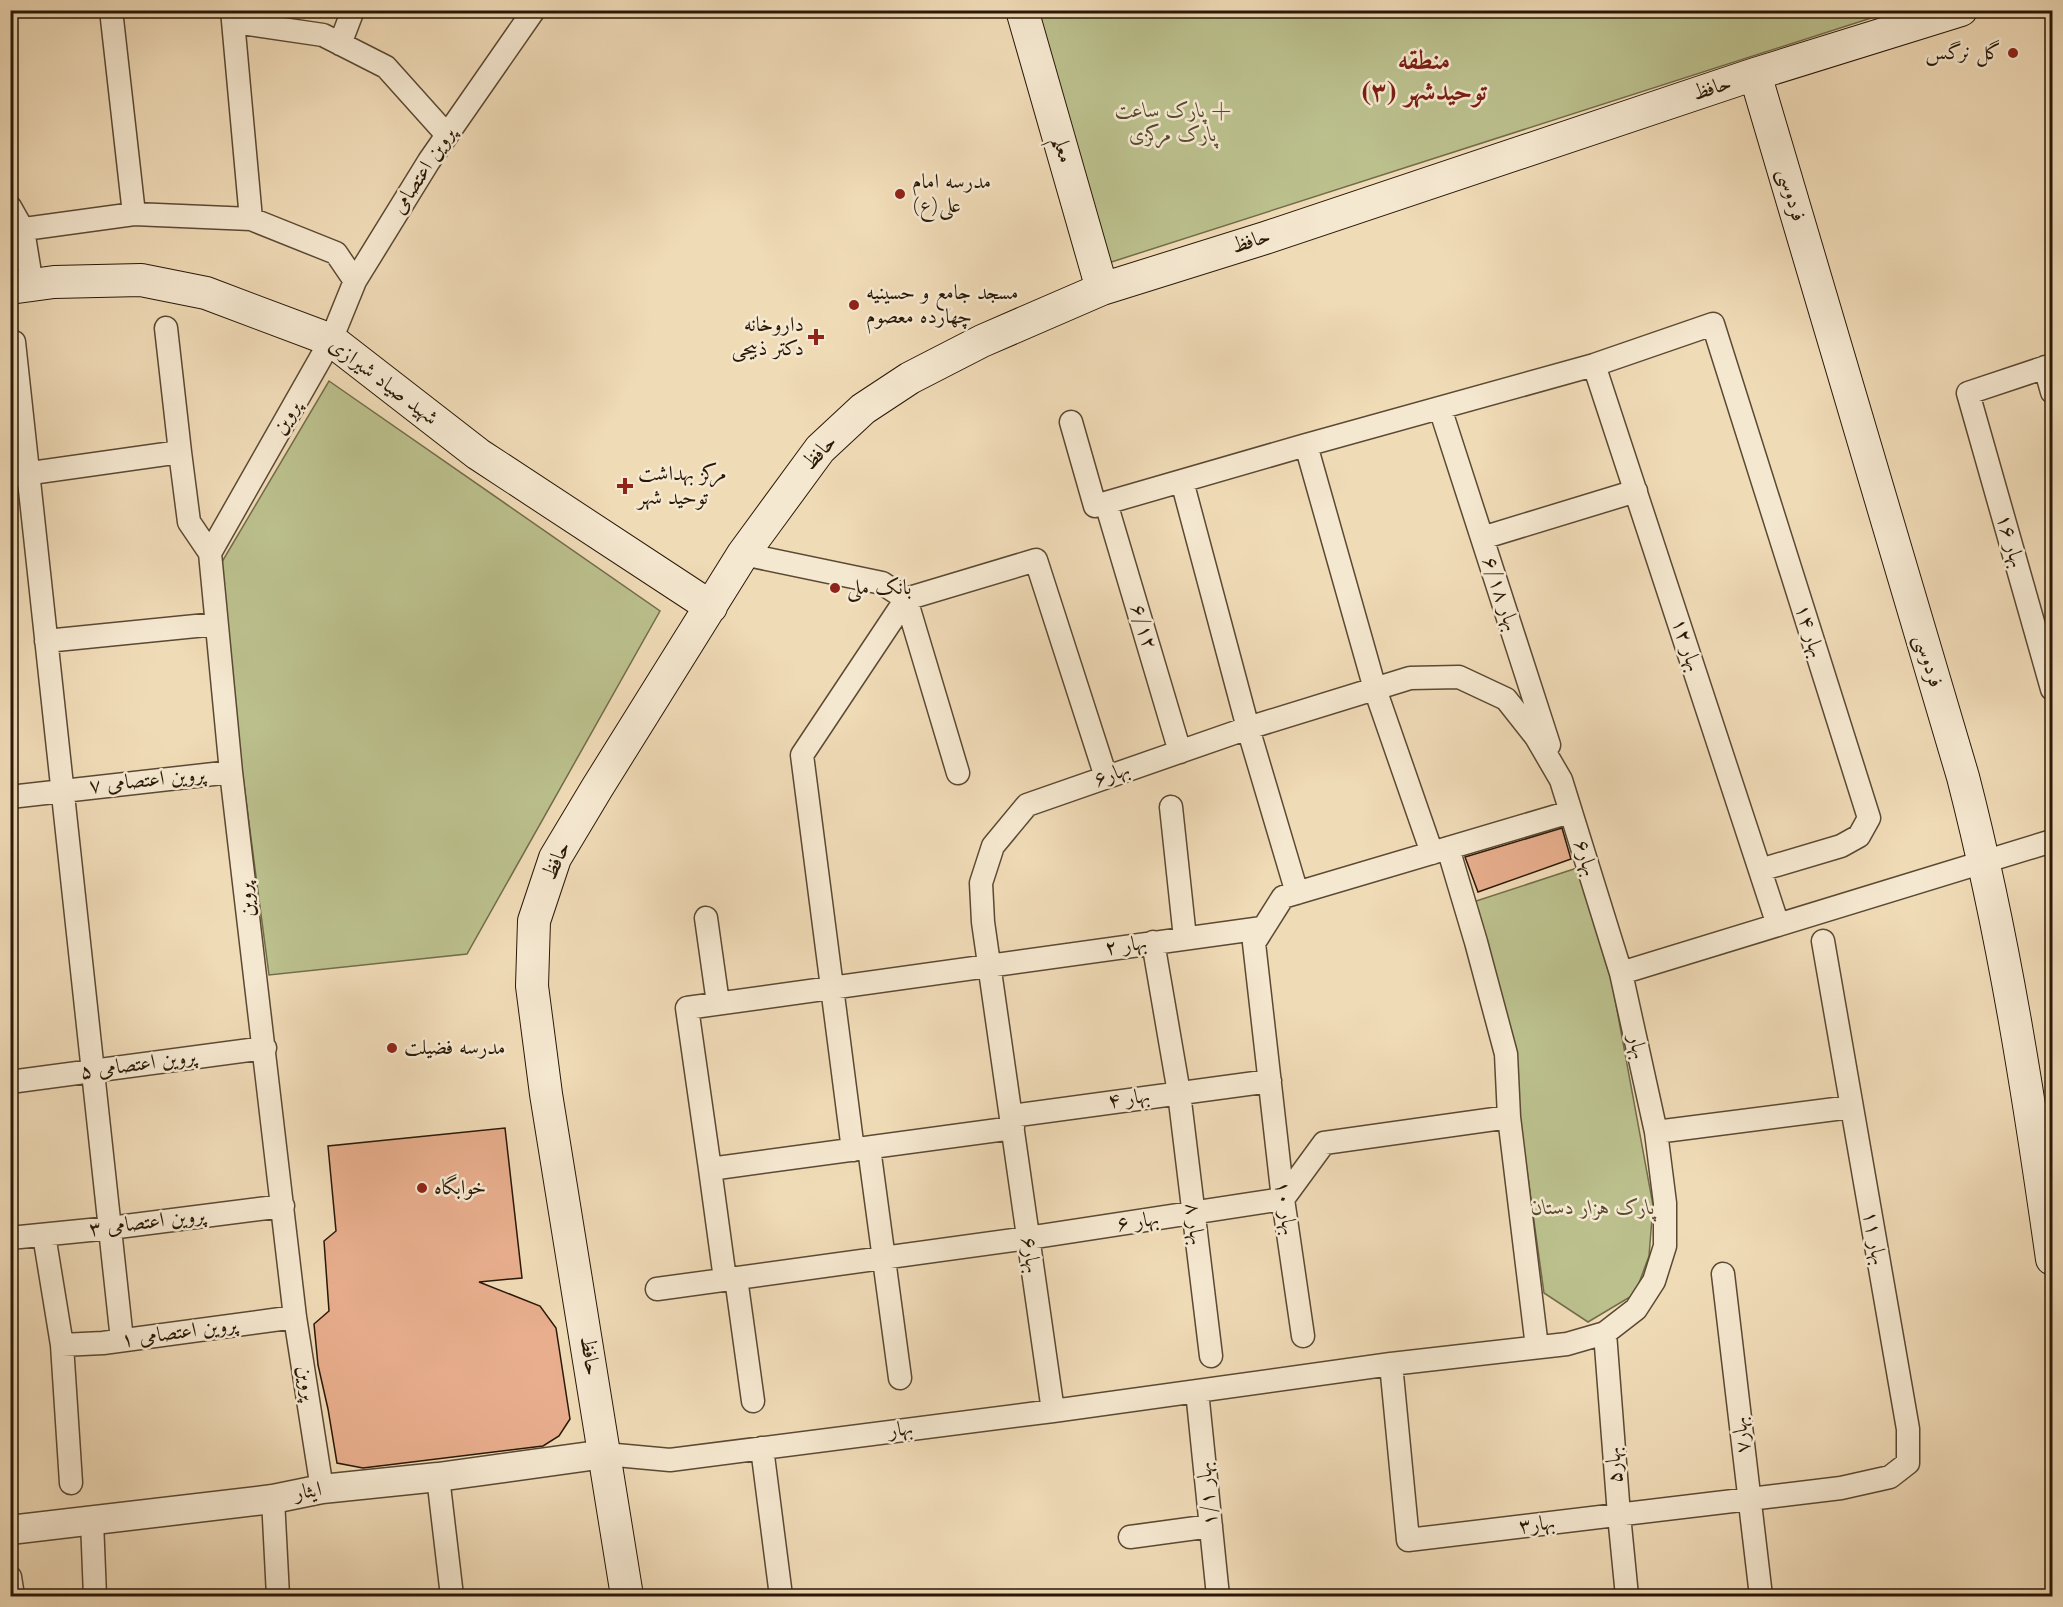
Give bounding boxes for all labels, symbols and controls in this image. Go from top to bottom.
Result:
place label: گل نرگس [1925,39,2001,67]
marker: گل نرگس [2006,46,2020,60]
district label: منطقه توحیدشهر (۳) [1361,48,1488,109]
street label: حافظ [1690,72,1734,105]
park label: پارک ساعت + پارک مرکزی [1115,100,1231,149]
street label: پروین اعتصامی [388,122,462,219]
street label: معلم [1040,134,1077,168]
street label: فردوسی [1771,166,1809,225]
place label: مدرسه امام علی(ع) [912,172,991,223]
marker: مدرسه امام علی(ع) [893,187,907,201]
street label: حافظ [1229,225,1273,258]
place label: مسجد جامع و حسینیه چهارده معصوم [866,283,1018,334]
marker: مسجد جامع و حسینیه چهارده معصوم [847,298,861,312]
place label: داروخانه دکتر ذبیحی [731,315,804,362]
marker: داروخانه دکتر ذبیحی [809,330,823,344]
street label: شهید صیاد شیرازی [324,334,441,431]
street label: پروین [269,396,307,439]
street label: حافظ [798,431,841,475]
place label: مرکز بهداشت توحید شهر [636,462,727,511]
marker: مرکز بهداشت توحید شهر [616,477,634,495]
street label: بهار ۱۶ [1990,512,2028,571]
street label: بهار ۶/۱۸ [1476,554,1522,634]
place label: بانک ملی [847,576,912,603]
marker: بانک ملی [828,581,842,595]
street label: ۶/۱۲ [1126,602,1160,652]
street label: بهار ۱۴ [1789,602,1827,661]
street label: بهار ۱۲ [1666,616,1704,675]
street label: فردوسی [1907,632,1946,691]
street label: بهار۶ [1091,759,1133,793]
street label: پروین اعتصامی ۷ [88,764,209,799]
street label: بهار۶ [1568,837,1600,879]
street label: حافظ [538,838,575,883]
street label: پروین [234,879,261,919]
street label: بهار ۲ [1103,933,1149,961]
street label: بهار [1622,1031,1650,1062]
place label: مدرسه فضیلت [404,1038,505,1059]
marker: مدرسه فضیلت [385,1041,399,1055]
street label: پروین اعتصامی ۵ [79,1046,200,1085]
street label: بهار ۴ [1106,1086,1152,1114]
place label: خوابگاه [434,1174,486,1200]
street label: بهار ۱۰ [1269,1179,1299,1237]
marker: خوابگاه [415,1181,429,1195]
park label: پارک هزار دستان [1531,1197,1657,1222]
street label: بهار ۸ [1179,1202,1207,1247]
street label: پروین اعتصامی ۳ [88,1205,209,1242]
street label: بهار ۶ [1115,1209,1161,1237]
street label: بهار ۱۱ [1857,1209,1889,1267]
street label: بهار۶ [1015,1235,1043,1275]
street label: پروین اعتصامی ۱ [120,1314,241,1353]
street label: حافظ [576,1335,603,1377]
street label: پروین [292,1364,319,1404]
street label: بهار۷ [1729,1415,1757,1454]
street label: بهار [886,1418,915,1444]
street label: بهار۵ [1603,1446,1629,1484]
street label: بهار ۱/۱ [1194,1461,1224,1527]
street label: ایثار [291,1479,324,1506]
street label: بهار۳ [1518,1512,1557,1540]

